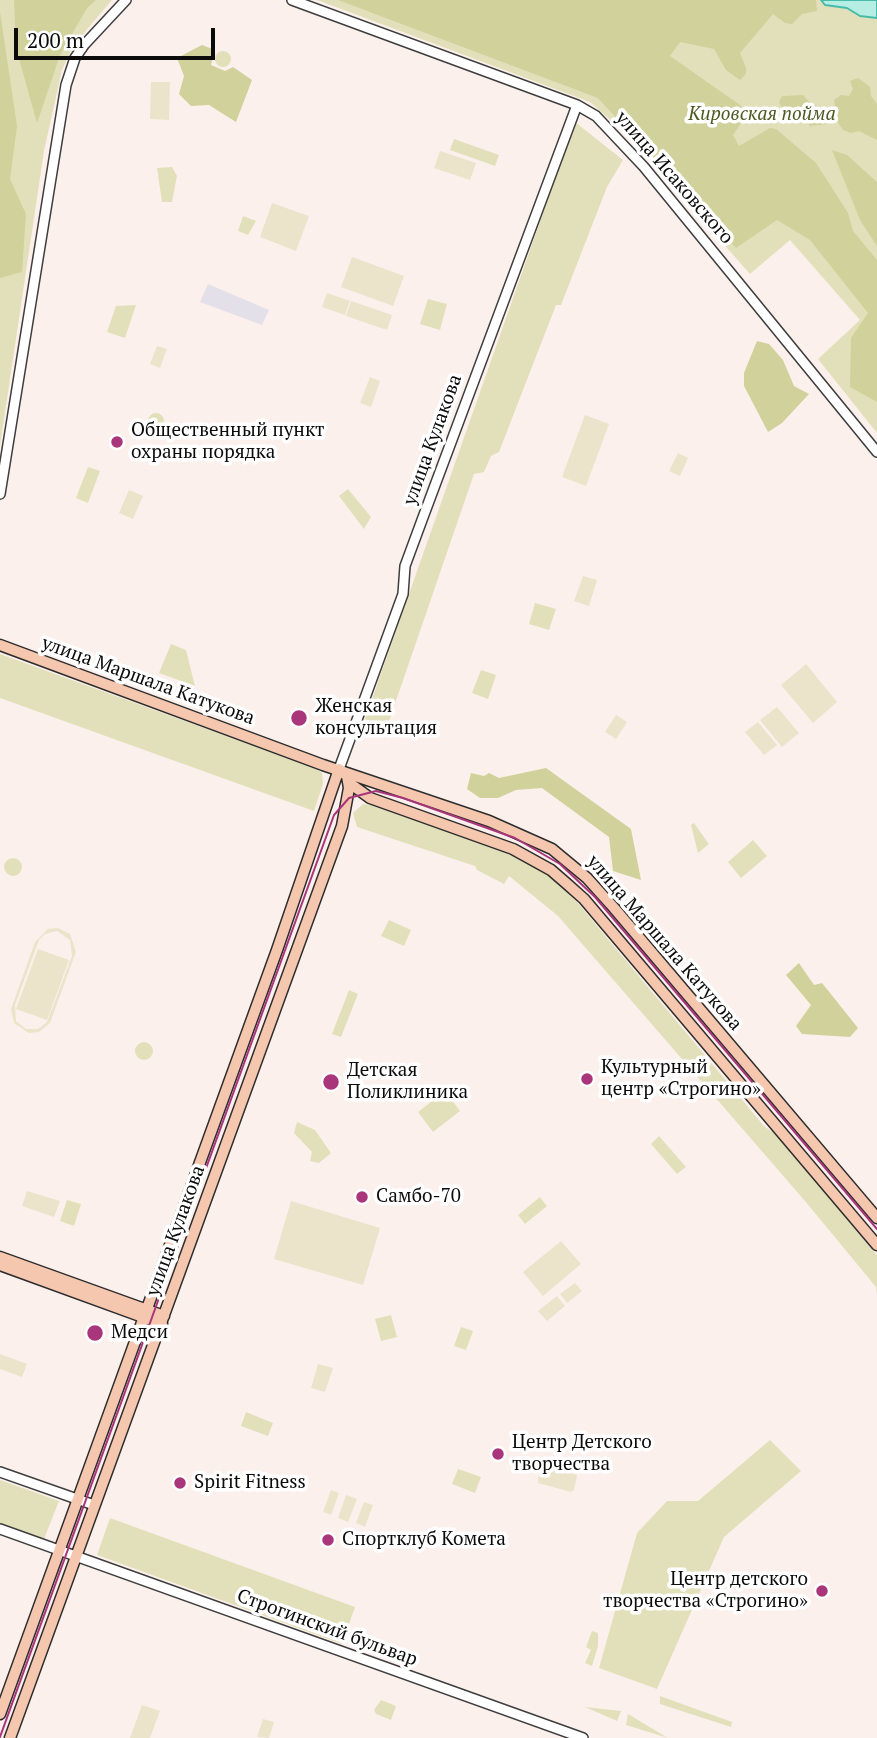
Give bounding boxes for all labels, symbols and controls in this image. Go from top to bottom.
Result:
scale bar [18,14,219,58]
text: 200 m [27,26,84,54]
park label: Кировская пойма [688,104,836,126]
street label: улица Исаковского [610,107,738,249]
street label: улица Кулакова [399,372,467,508]
place label: Общественный пункт охраны порядка [131,420,324,464]
marker: Общественный пункт охраны порядка [109,434,125,450]
street label: улица Маршала Катукова [38,632,258,730]
place label: Женская консультация [315,696,437,740]
marker: Женская консультация [289,708,309,728]
street label: улица Маршала Катукова [582,851,746,1035]
place label: Культурный центр «Строгино» [601,1057,761,1101]
place label: Детская Поликлиника [347,1060,468,1104]
marker: Культурный центр «Строгино» [579,1071,595,1087]
marker: Детская Поликлиника [321,1072,341,1092]
street label: улица Кулакова [142,1163,210,1299]
place label: Самбо-70 [376,1186,461,1208]
marker: Самбо-70 [354,1189,370,1205]
place label: Медси [111,1322,168,1344]
marker: Медси [85,1323,105,1343]
place label: Центр Детского творчества [512,1432,652,1476]
marker: Центр Детского творчества [490,1446,506,1462]
place label: Spirit Fitness [194,1472,306,1494]
marker: Spirit Fitness [172,1475,188,1491]
place label: Спортклуб Комета [342,1529,506,1551]
marker: Спортклуб Комета [320,1532,336,1548]
place label: Центр детского творчества «Строгино» [603,1569,808,1613]
marker: Центр детского творчества «Строгино» [814,1583,830,1599]
street label: Строгинский бульвар [234,1585,420,1671]

